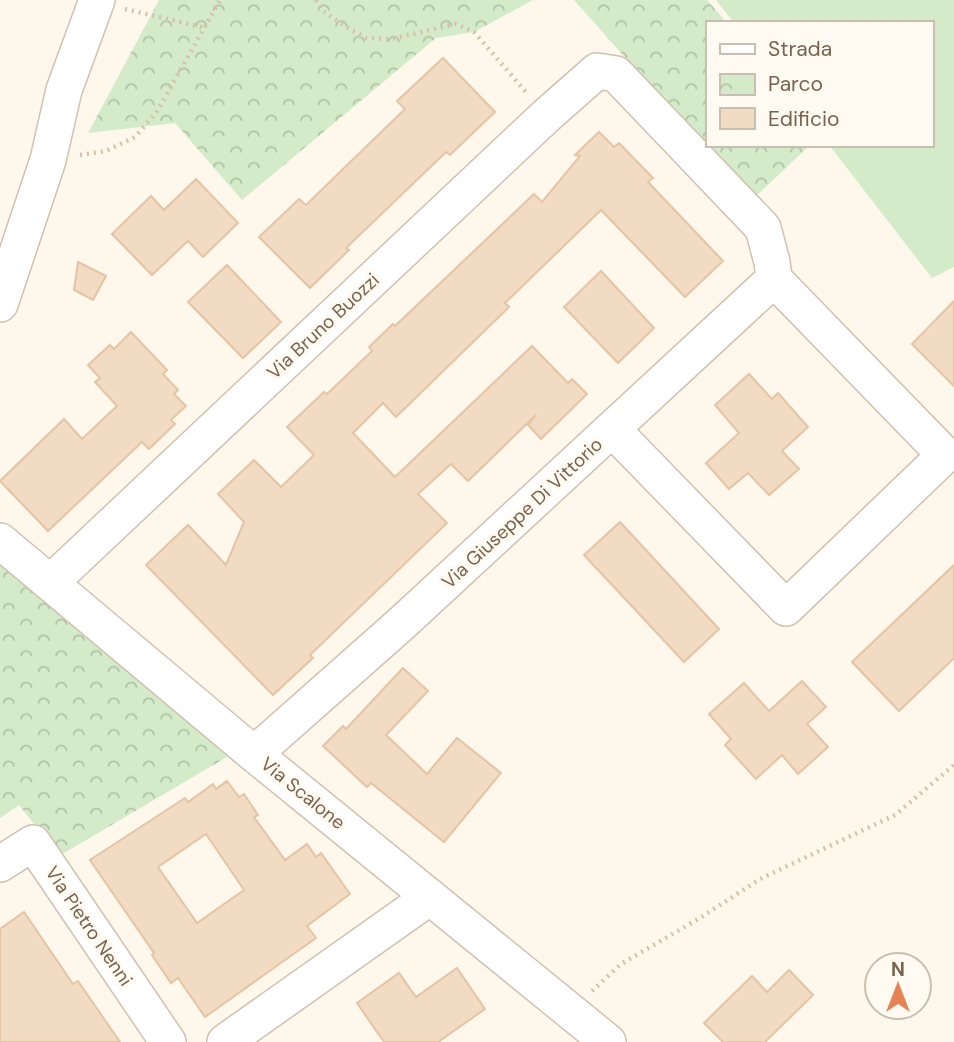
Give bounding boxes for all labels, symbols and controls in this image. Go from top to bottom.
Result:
legend [706,21,933,147]
text: Strada [768,35,832,63]
text: Parco [768,70,823,98]
text: Edificio [768,105,839,133]
street label: Via Bruno Buozzi [262,267,384,385]
street label: Via Giuseppe Di Vittorio [436,432,608,594]
street label: Via Scalone [255,751,351,835]
street label: Via Pietro Nenni [40,861,138,991]
north arrow [863,951,933,1021]
text: N [891,957,905,982]

